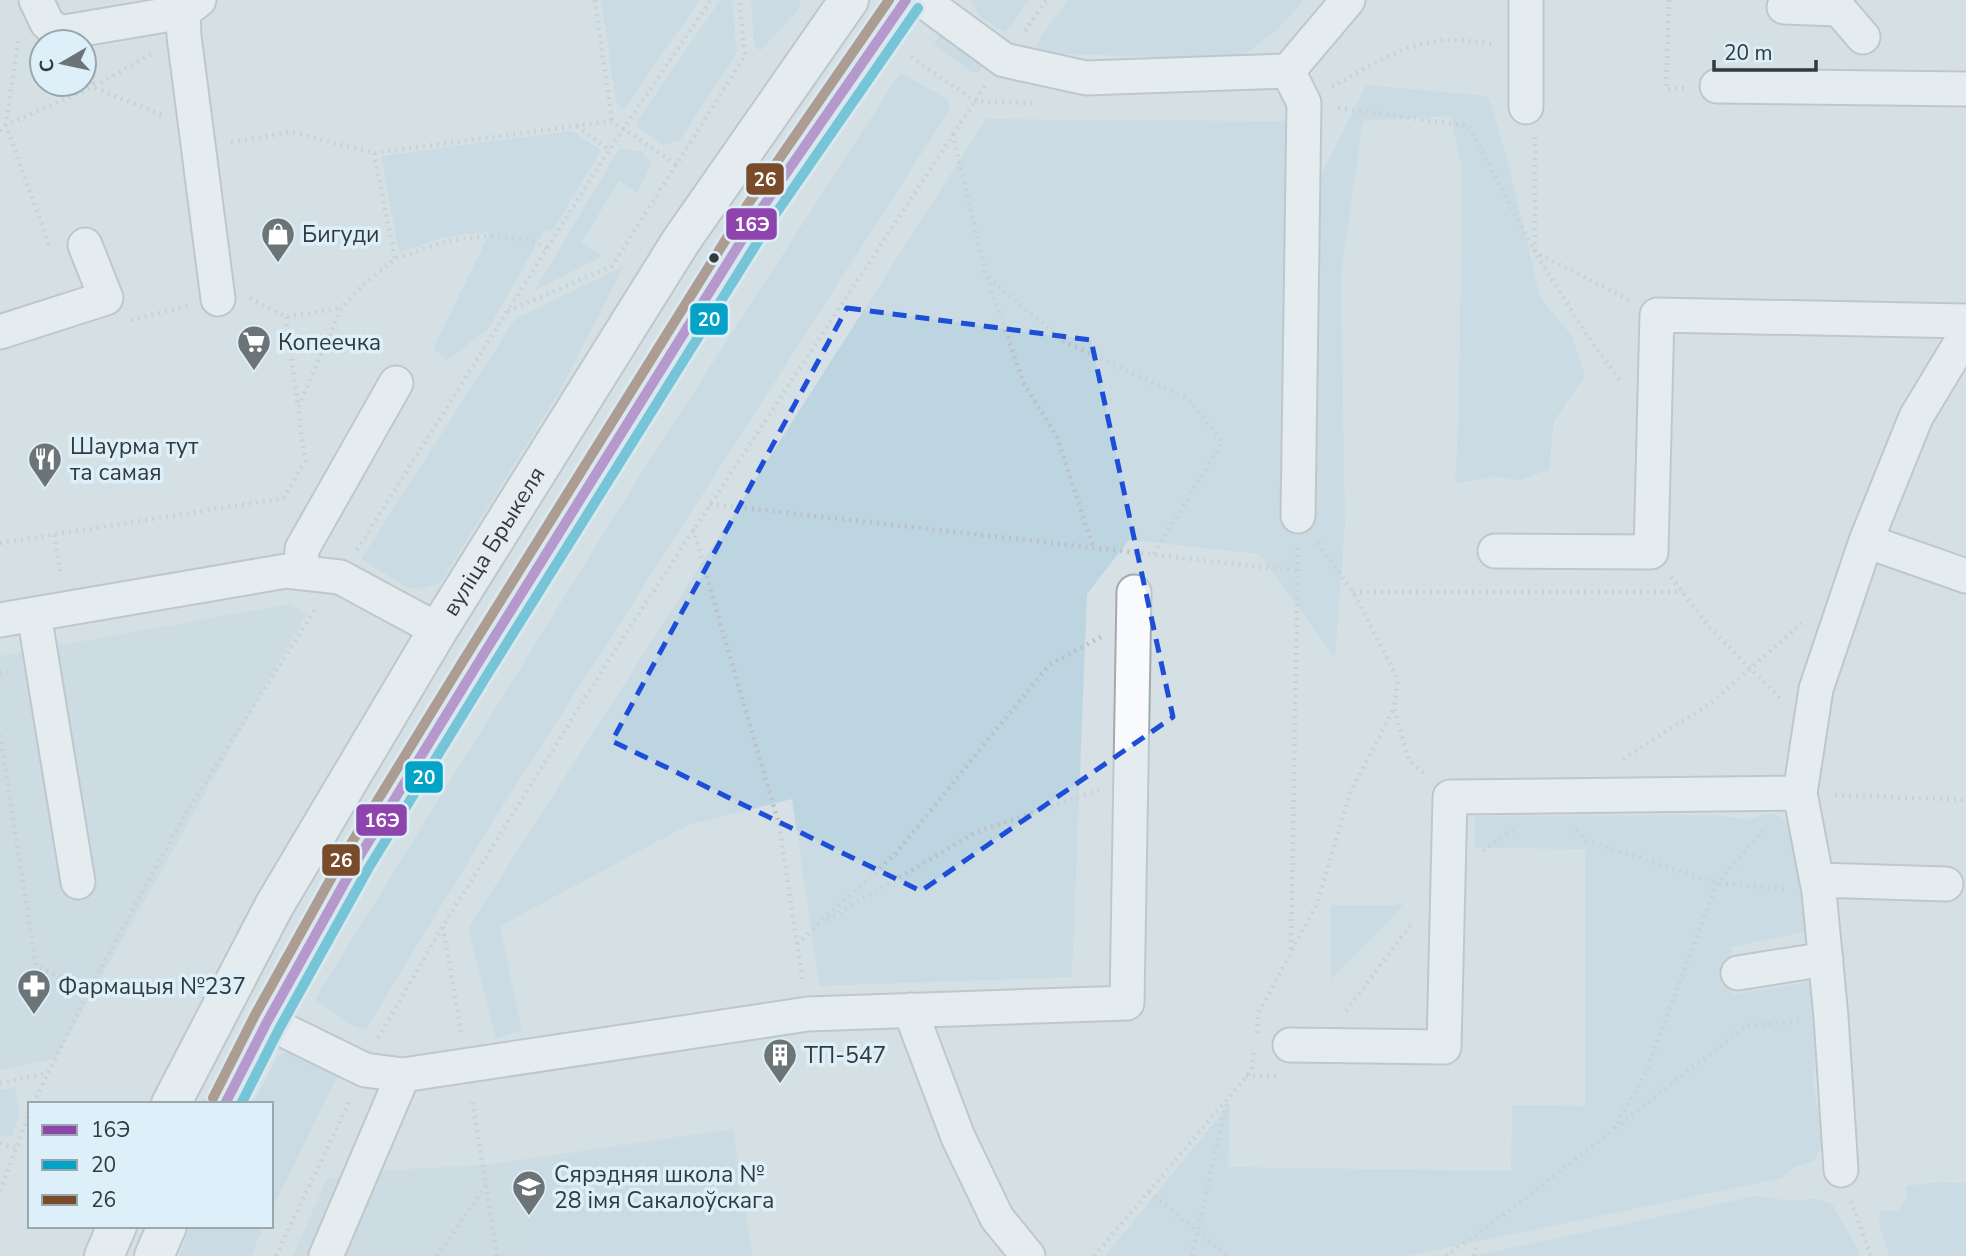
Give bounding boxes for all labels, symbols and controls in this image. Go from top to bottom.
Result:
north arrow [28,28,98,98]
scale bar [1714,28,1815,72]
text: 20 m [1724,39,1773,67]
text: С [33,57,61,74]
line badge: 26 [745,162,785,196]
text: 26 [754,167,776,193]
line badge: 16Э [725,207,778,241]
text: 16Э [734,212,770,238]
shop icon: Бигуди [259,215,297,264]
place label: Бигуди [302,219,379,250]
unlabelled marker [707,251,721,265]
line badge: 20 [689,302,729,336]
text: 20 [698,307,720,333]
supermarket icon: Копеечка [235,323,273,372]
place label: Копеечка [278,327,381,358]
place label: Шаурма тут та самая [70,431,199,488]
restaurant icon: Шаурма тут та самая [26,440,64,489]
street label: вуліца Брыкеля [435,461,552,622]
line badge: 20 [404,760,444,794]
text: 20 [413,765,435,791]
line badge: 16Э [355,803,408,837]
text: 16Э [364,808,400,834]
line badge: 26 [321,843,361,877]
text: 26 [330,848,352,874]
pharmacy icon: Фармацыя №237 [15,967,53,1016]
place label: Фармацыя №237 [58,971,246,1002]
building icon: ТП-547 [761,1036,799,1085]
place label: ТП-547 [804,1040,886,1071]
legend [28,1102,273,1228]
text: 16Э [91,1116,130,1144]
text: 20 [91,1151,116,1179]
place label: Сярэдняя школа № 28 імя Сакалоўскага [554,1159,774,1216]
school or university icon: Сярэдняя школа № 28 імя Сакалоўскага [510,1168,548,1217]
text: 26 [91,1186,116,1214]

